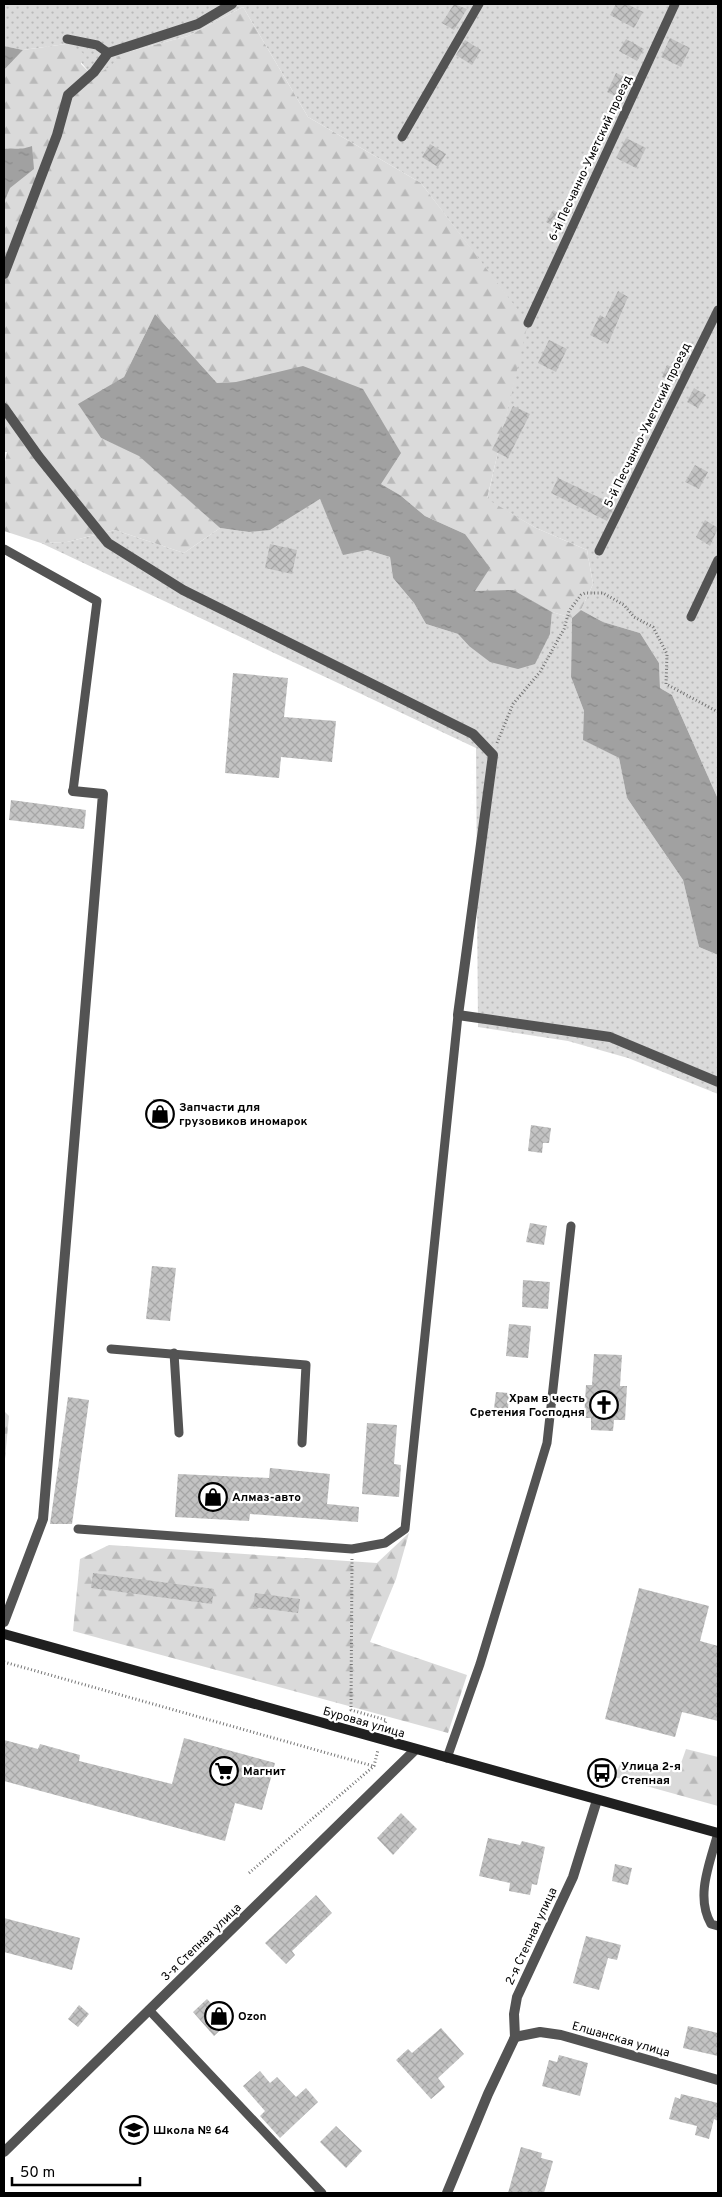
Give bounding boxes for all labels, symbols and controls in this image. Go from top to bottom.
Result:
street label: 6-й Песчанно-Уметский проезд [545,73,636,244]
street label: 5-й Песчанно-Уметский проезд [601,340,695,511]
shop icon: Запчасти для грузовиков иномарок [145,1099,175,1129]
place label: Запчасти для грузовиков иномарок [179,1100,308,1130]
church icon: Храм в честь Сретения Господня [589,1390,619,1420]
place label: Храм в честь Сретения Господня [470,1391,585,1421]
shop icon: Алмаз-авто [198,1482,228,1512]
place label: Алмаз-авто [232,1490,301,1506]
street label: Буровая улица [321,1704,407,1742]
supermarket icon: Магнит [209,1756,239,1786]
bus stop icon: Улица 2-я Степная [587,1758,617,1788]
place label: Улица 2-я Степная [621,1759,681,1789]
place label: Магнит [243,1764,286,1780]
street label: 2-я Степная улица [502,1885,562,1988]
street label: 3-я Степная улица [158,1900,245,1985]
shop icon: Ozon [204,2001,234,2031]
place label: Ozon [238,2009,267,2025]
street label: Елшанская улица [570,2018,672,2062]
school or university icon: Школа № 64 [119,2115,149,2145]
place label: Школа № 64 [153,2123,230,2139]
scale bar [12,2154,140,2186]
text: 50 m [20,2164,55,2183]

